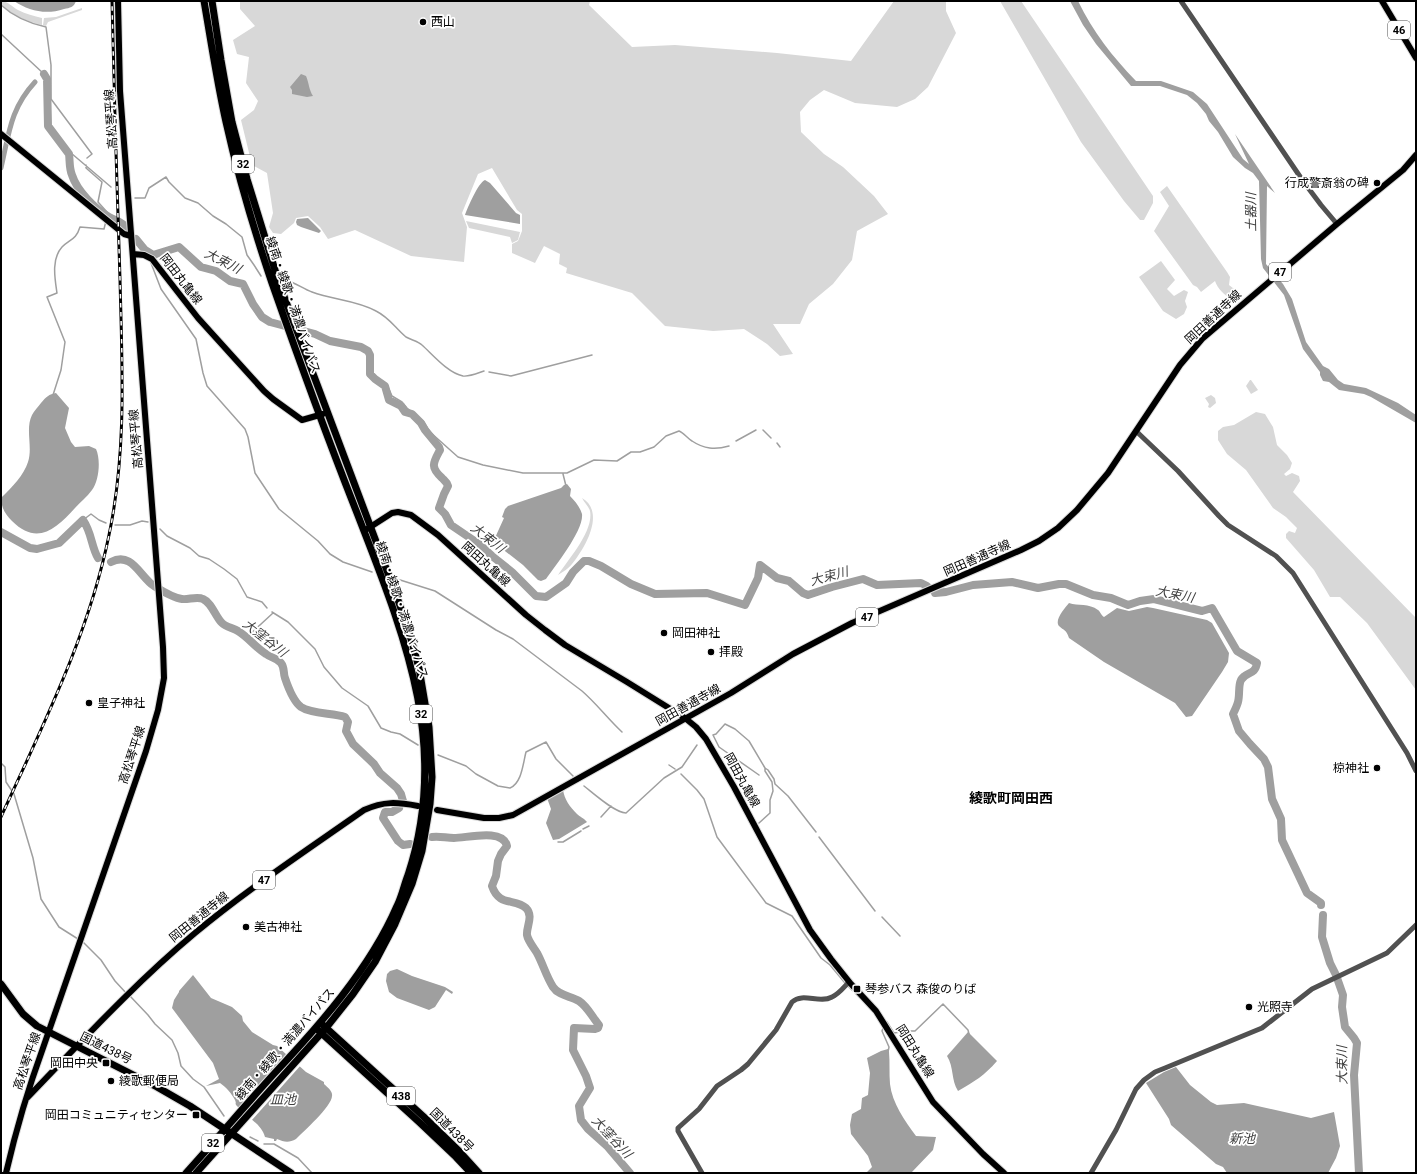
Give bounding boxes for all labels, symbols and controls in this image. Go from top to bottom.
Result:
place label: 西山 [431,15,455,29]
marker: 西山 [418,17,428,27]
road number: 46 [1388,21,1410,39]
street label: 高松琴平線 [102,89,120,149]
road number: 32 [232,155,254,173]
place label: 行成警斎翁の碑 [1285,176,1369,190]
marker: 行成警斎翁の碑 [1372,178,1382,188]
water label: 土器川 [1243,190,1259,232]
street label: 綾南・綾歌・満濃バイパス [263,235,323,375]
water label: 大束川 [202,245,246,277]
street label: 岡田丸亀線 [157,251,205,307]
road number: 47 [1269,263,1291,281]
street label: 岡田善通寺線 [1182,287,1244,347]
street label: 高松琴平線 [126,408,146,470]
water label: 大束川 [468,520,510,557]
street label: 岡田善通寺線 [941,537,1013,579]
street label: 綾南・綾歌・満濃バイパス [373,539,431,681]
street label: 岡田丸亀線 [459,539,513,589]
water label: 大束川 [808,563,852,588]
water label: 大束川 [1154,583,1198,605]
road number: 47 [856,608,878,626]
water label: 大窪谷川 [240,616,292,661]
place label: 岡田神社 [672,626,720,640]
marker: 岡田神社 [659,628,669,638]
place label: 拝殿 [719,645,743,659]
marker: 拝殿 [706,647,716,657]
street label: 岡田善通寺線 [653,681,723,729]
place label: 皇子神社 [97,696,145,710]
marker: 皇子神社 [84,698,94,708]
road number: 32 [410,705,432,723]
street label: 高松琴平線 [116,724,148,786]
street label: 岡田丸亀線 [721,750,763,810]
place label: 椋神社 [1333,761,1369,775]
marker: 椋神社 [1372,763,1382,773]
district label: 綾歌町岡田西 [969,790,1053,806]
road number: 47 [253,871,275,889]
street label: 岡田善通寺線 [167,889,231,945]
place label: 美古神社 [254,920,302,934]
marker: 美古神社 [241,922,251,932]
place label: 琴参バス 森俊のりば [865,982,976,996]
marker: 琴参バス 森俊のりば [852,984,862,994]
street label: 綾南・綾歌・満濃バイパス [233,985,337,1103]
place label: 光照寺 [1257,1000,1293,1014]
marker: 光照寺 [1244,1002,1254,1012]
street label: 岡田丸亀線 [893,1022,937,1080]
street label: 国道438号 [78,1029,134,1067]
street label: 高松琴平線 [11,1030,43,1092]
water label: 大束川 [1334,1043,1350,1085]
place label: 岡田中央 [50,1056,98,1070]
marker: 岡田中央 [101,1058,111,1068]
place label: 綾歌郵便局 [119,1074,179,1088]
marker: 綾歌郵便局 [106,1076,116,1086]
road number: 438 [387,1087,415,1105]
water label: 皿池 [270,1092,298,1107]
street label: 国道438号 [427,1105,477,1155]
place label: 岡田コミュニティセンター [45,1108,188,1122]
marker: 岡田コミュニティセンター [191,1110,201,1120]
water label: 大窪谷川 [589,1113,637,1163]
water label: 新池 [1229,1131,1257,1146]
road number: 32 [202,1134,224,1152]

